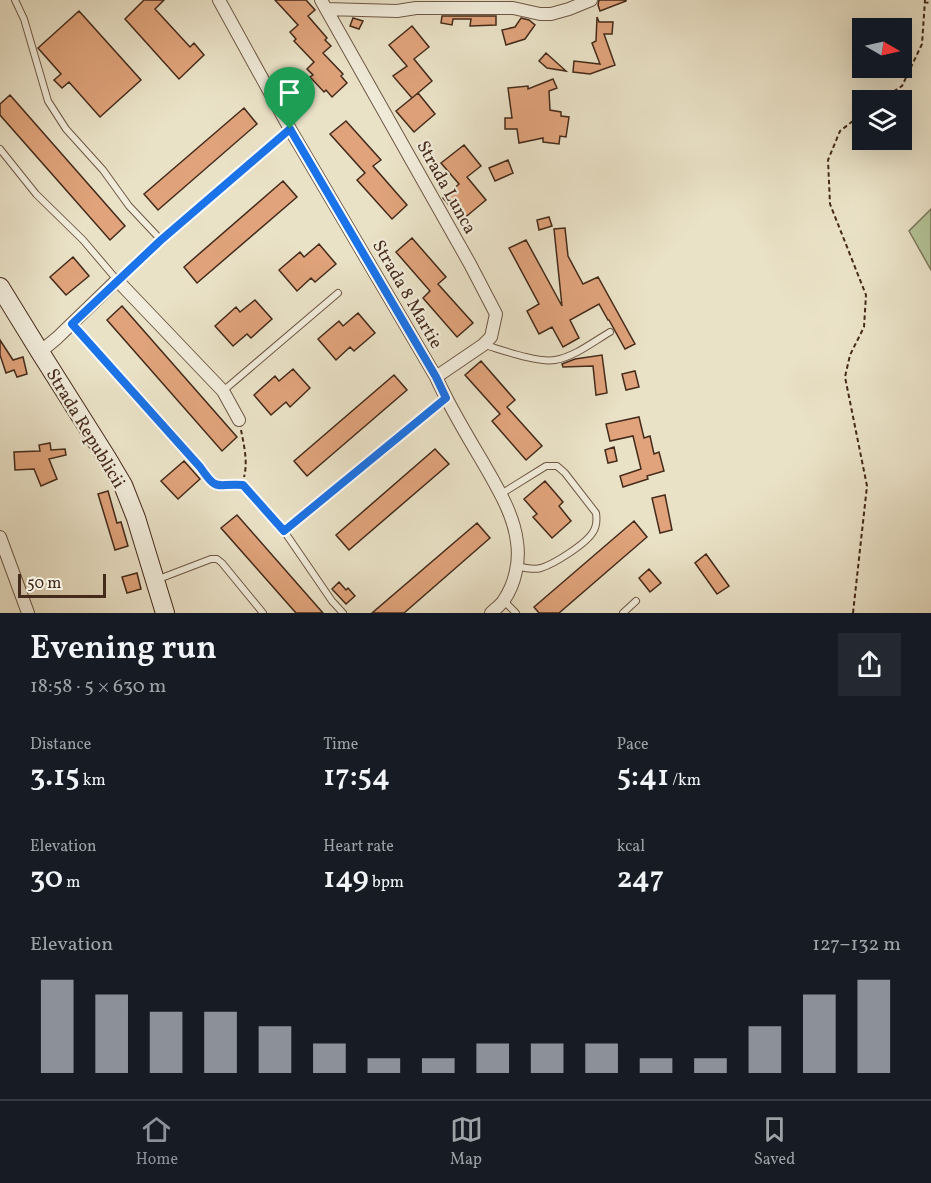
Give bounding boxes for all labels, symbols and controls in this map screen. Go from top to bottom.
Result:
north arrow [852,18,912,78]
map controls [852,18,912,150]
pin [264,67,315,129]
icon: arrive [273,76,306,109]
button: layers [852,90,912,150]
street label: Strada Lunca [410,136,482,239]
street label: Strada 8 Martie [365,236,448,354]
street label: Strada Republicii [39,364,130,493]
scale bar [18,571,106,598]
text: 50 m [27,573,61,595]
text: Evening run [30,627,217,673]
button: share [838,633,901,696]
text: 18:58 · 5 × 630 m [30,673,166,701]
text: Distance [30,734,91,756]
text: Time [323,734,358,756]
text: Pace [617,734,649,756]
text: 3.15 [30,756,80,798]
text: 17:54 [323,756,390,798]
text: 5:41 [617,756,669,798]
text: km [80,770,106,792]
text: /km [669,770,701,792]
text: Elevation [30,836,97,858]
text: Heart rate [323,836,394,858]
text: kcal [617,836,645,858]
text: 30 [30,858,63,900]
text: 149 [323,858,369,900]
text: 247 [617,858,664,900]
text: m [63,872,81,894]
text: bpm [369,872,404,894]
text: Elevation [30,931,113,959]
text: 127–132 m [812,931,901,959]
tab: Home [136,1113,178,1171]
tab: Map [450,1113,483,1171]
tab: Saved [754,1113,795,1171]

